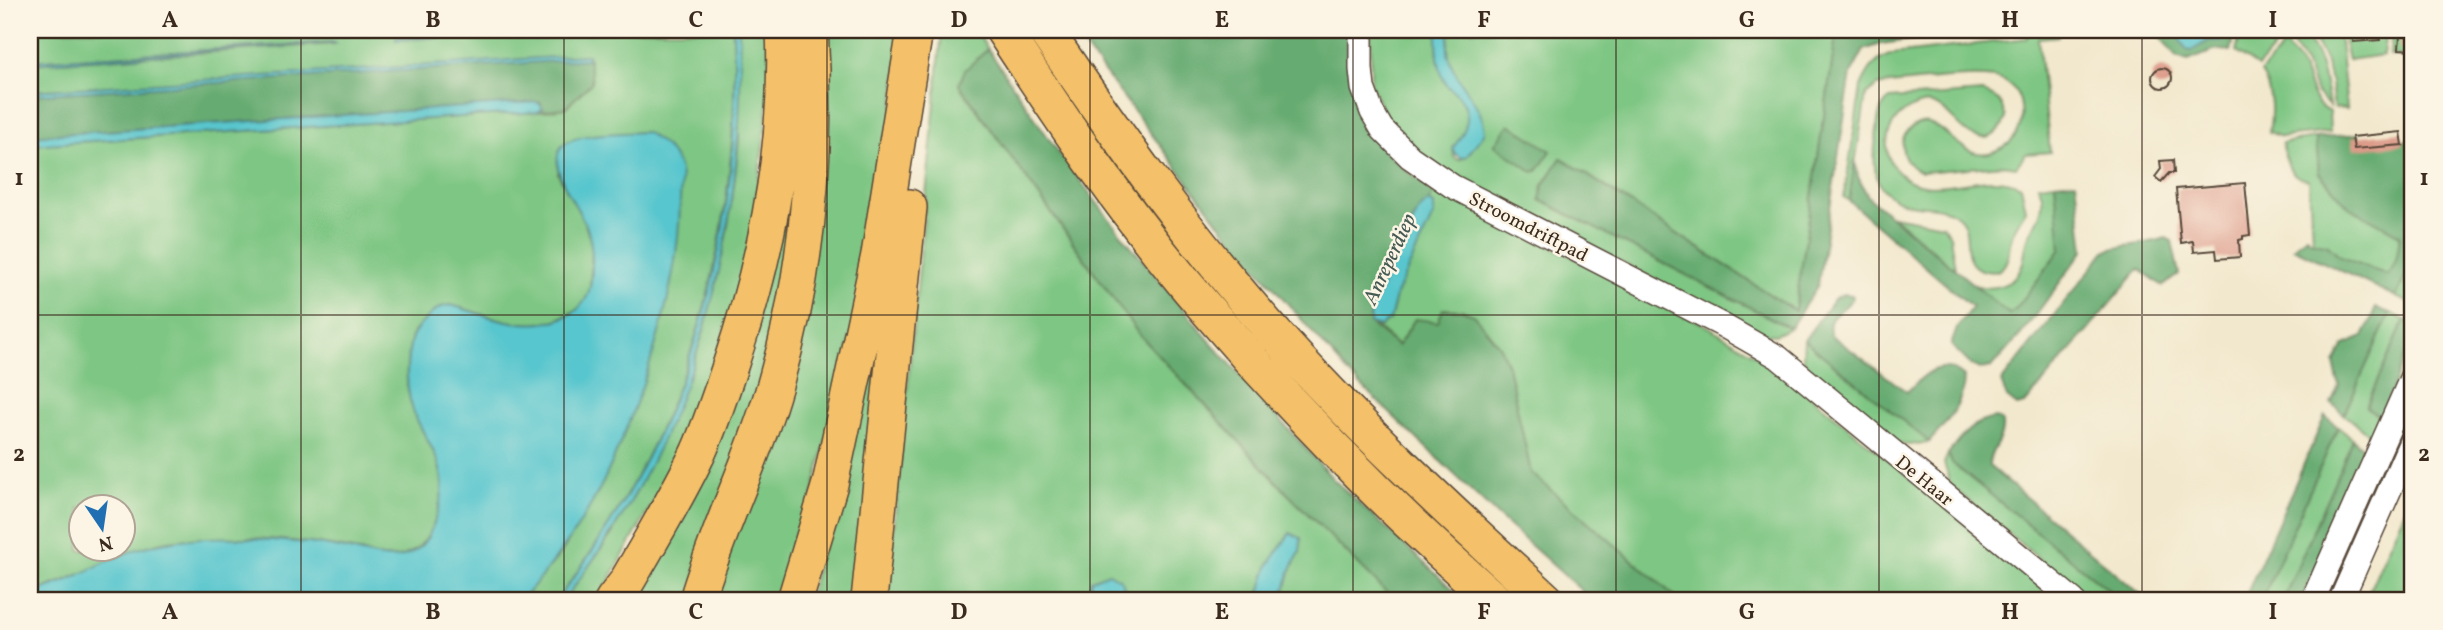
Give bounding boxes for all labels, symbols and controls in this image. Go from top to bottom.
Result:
text: A [162,5,178,37]
text: B [425,5,441,37]
text: C [689,5,703,37]
text: D [951,5,968,37]
text: E [1215,5,1229,37]
text: F [1477,5,1491,37]
text: G [1739,5,1755,37]
text: H [2001,5,2019,37]
text: I [2269,5,2277,37]
text: 1 [14,163,24,195]
text: 1 [2419,163,2429,195]
street label: Stroomdriftpad [1464,187,1592,269]
water label: Anreperdiep [1356,209,1424,311]
text: 2 [13,439,25,471]
text: 2 [2418,439,2430,471]
street label: De Haar [1889,450,1958,513]
north arrow [66,494,136,564]
text: N [96,528,115,557]
text: A [162,597,178,629]
text: B [425,597,441,629]
text: C [689,597,703,629]
text: D [951,597,968,629]
text: E [1215,597,1229,629]
text: F [1477,597,1491,629]
text: G [1739,597,1755,629]
text: H [2001,597,2019,629]
text: I [2269,597,2277,629]

